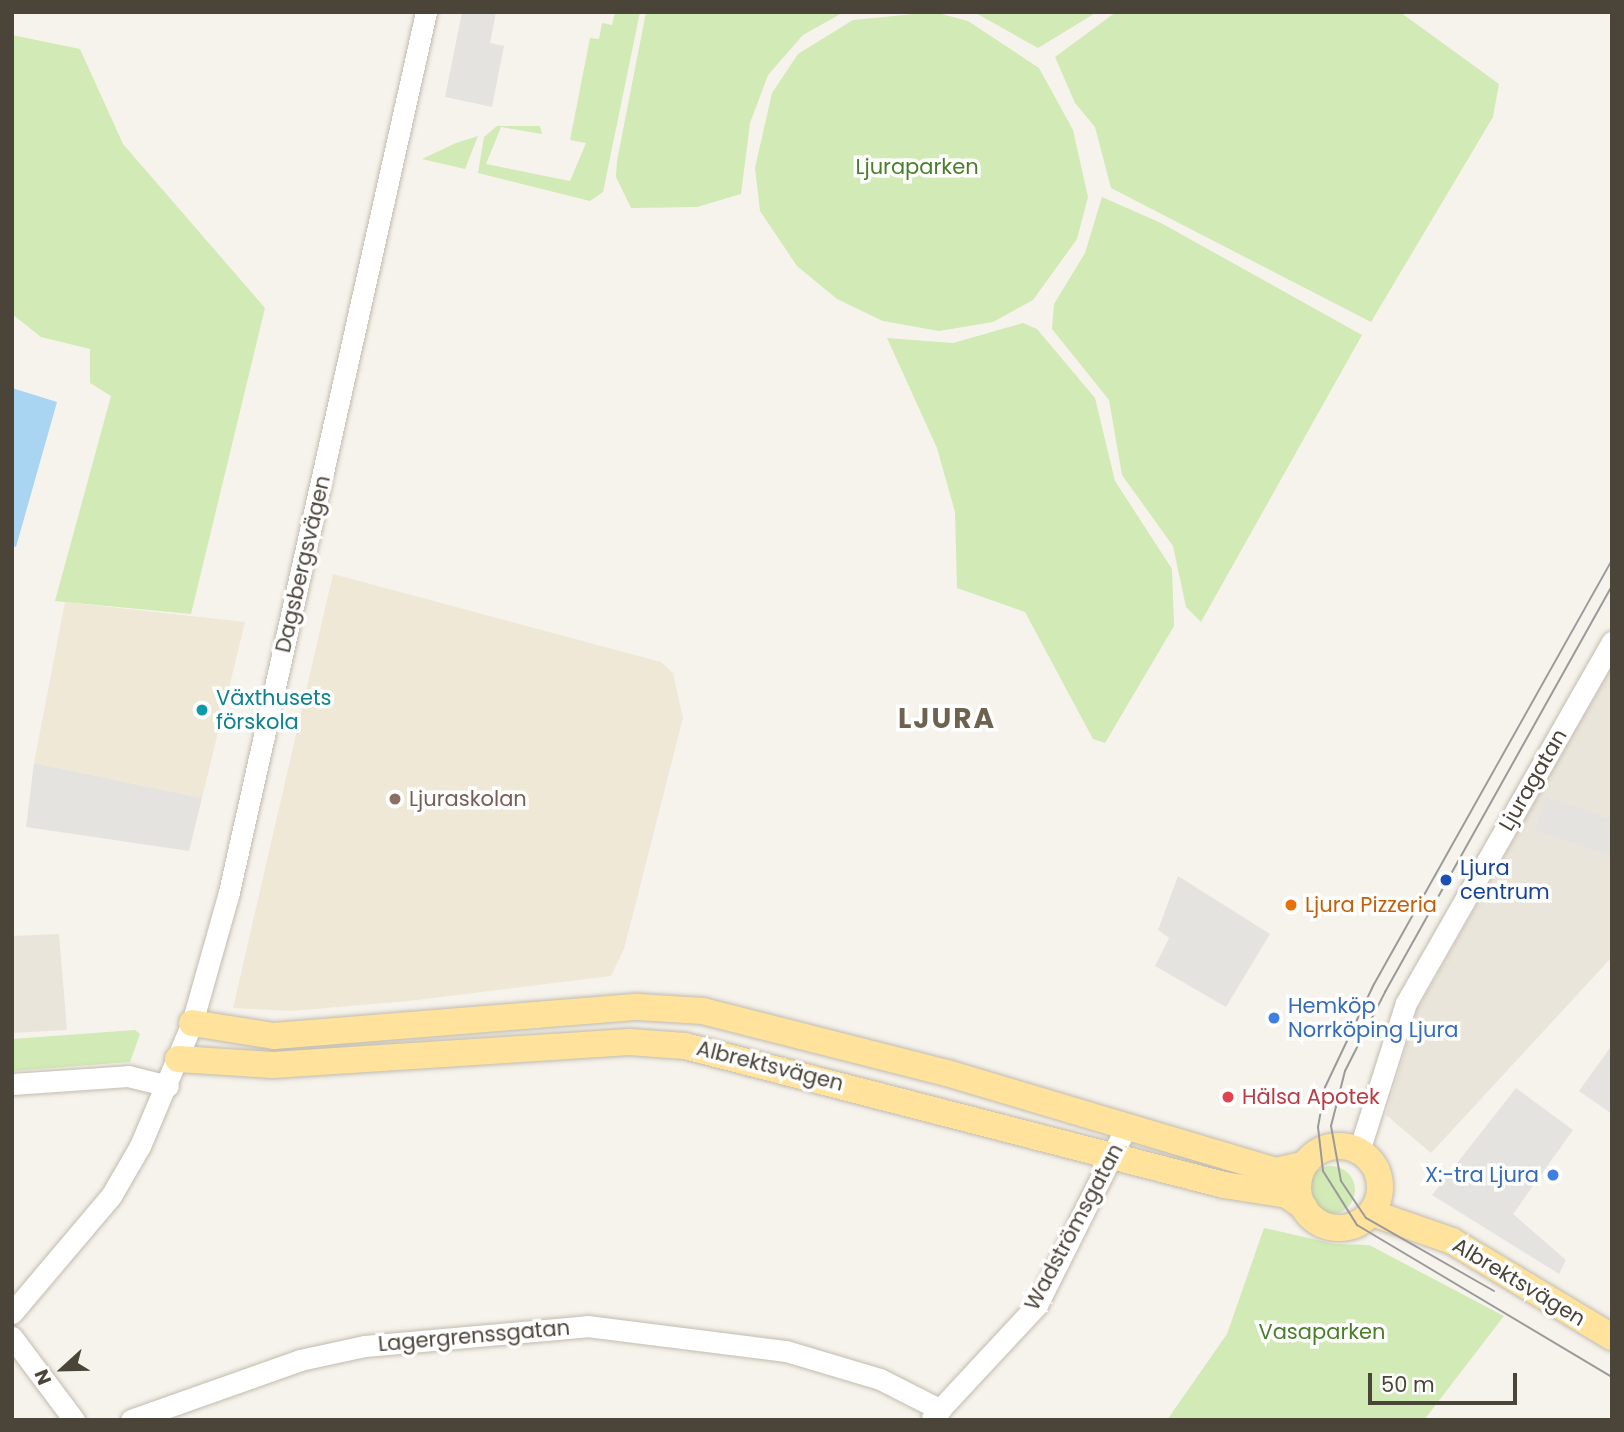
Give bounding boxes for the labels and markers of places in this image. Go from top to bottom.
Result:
place label: Växthusets förskola [216,685,332,735]
marker: Växthusets förskola [194,702,210,718]
place label: Ljuraskolan [409,786,527,812]
marker: Ljuraskolan [387,791,403,807]
place label: Ljura centrum [1460,855,1550,905]
marker: Ljura centrum [1438,872,1454,888]
place label: Ljura Pizzeria [1305,892,1437,918]
marker: Ljura Pizzeria [1283,897,1299,913]
place label: Hemköp Norrköping Ljura [1288,993,1458,1043]
marker: Hemköp Norrköping Ljura [1266,1010,1282,1026]
place label: Hälsa Apotek [1242,1084,1380,1110]
marker: Hälsa Apotek [1220,1089,1236,1105]
place label: X:-tra Ljura [1425,1162,1539,1188]
marker: X:-tra Ljura [1545,1167,1561,1183]

